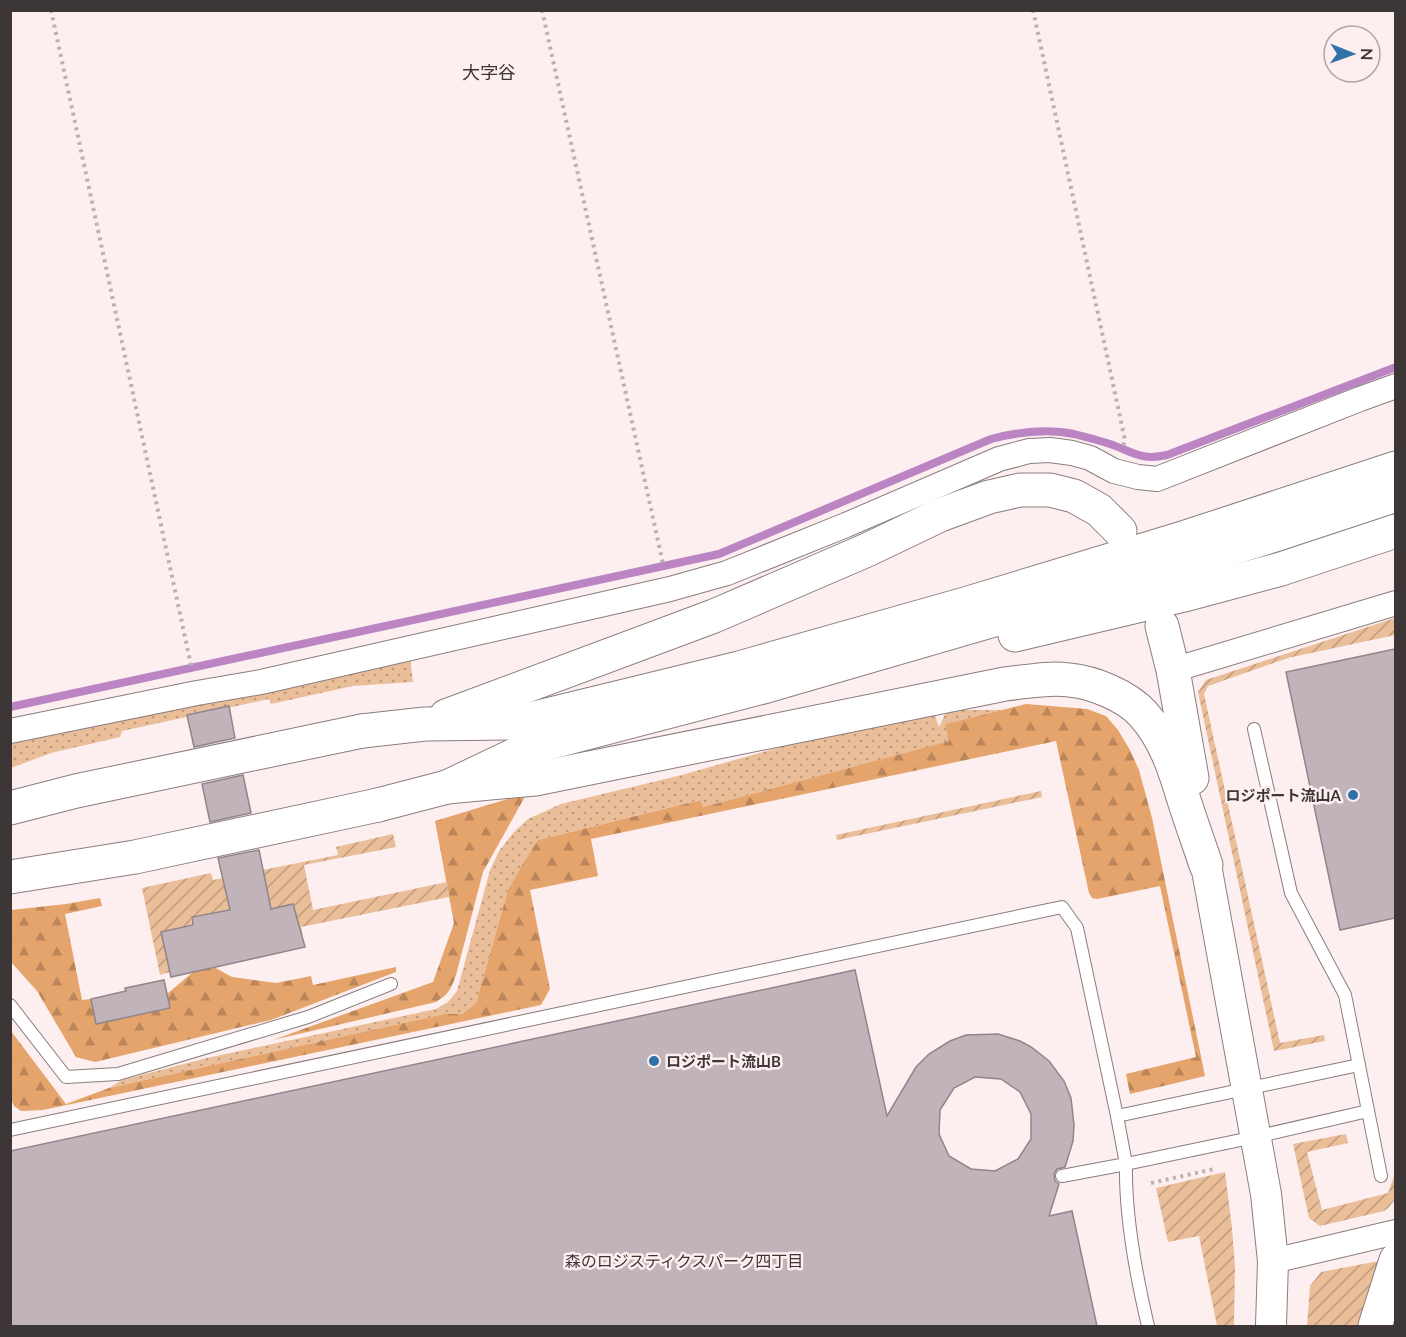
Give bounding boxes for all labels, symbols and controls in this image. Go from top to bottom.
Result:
north arrow [1322,24,1382,84]
text: N [1358,48,1377,61]
district label: 大字谷 [462,61,516,83]
place label: ロジポート流山A [1226,786,1342,804]
marker: ロジポート流山A [1346,788,1360,802]
place label: ロジポート流山B [666,1052,781,1070]
marker: ロジポート流山B [647,1054,661,1068]
district label: 森のロジスティクスパーク四丁目 [565,1251,803,1270]

